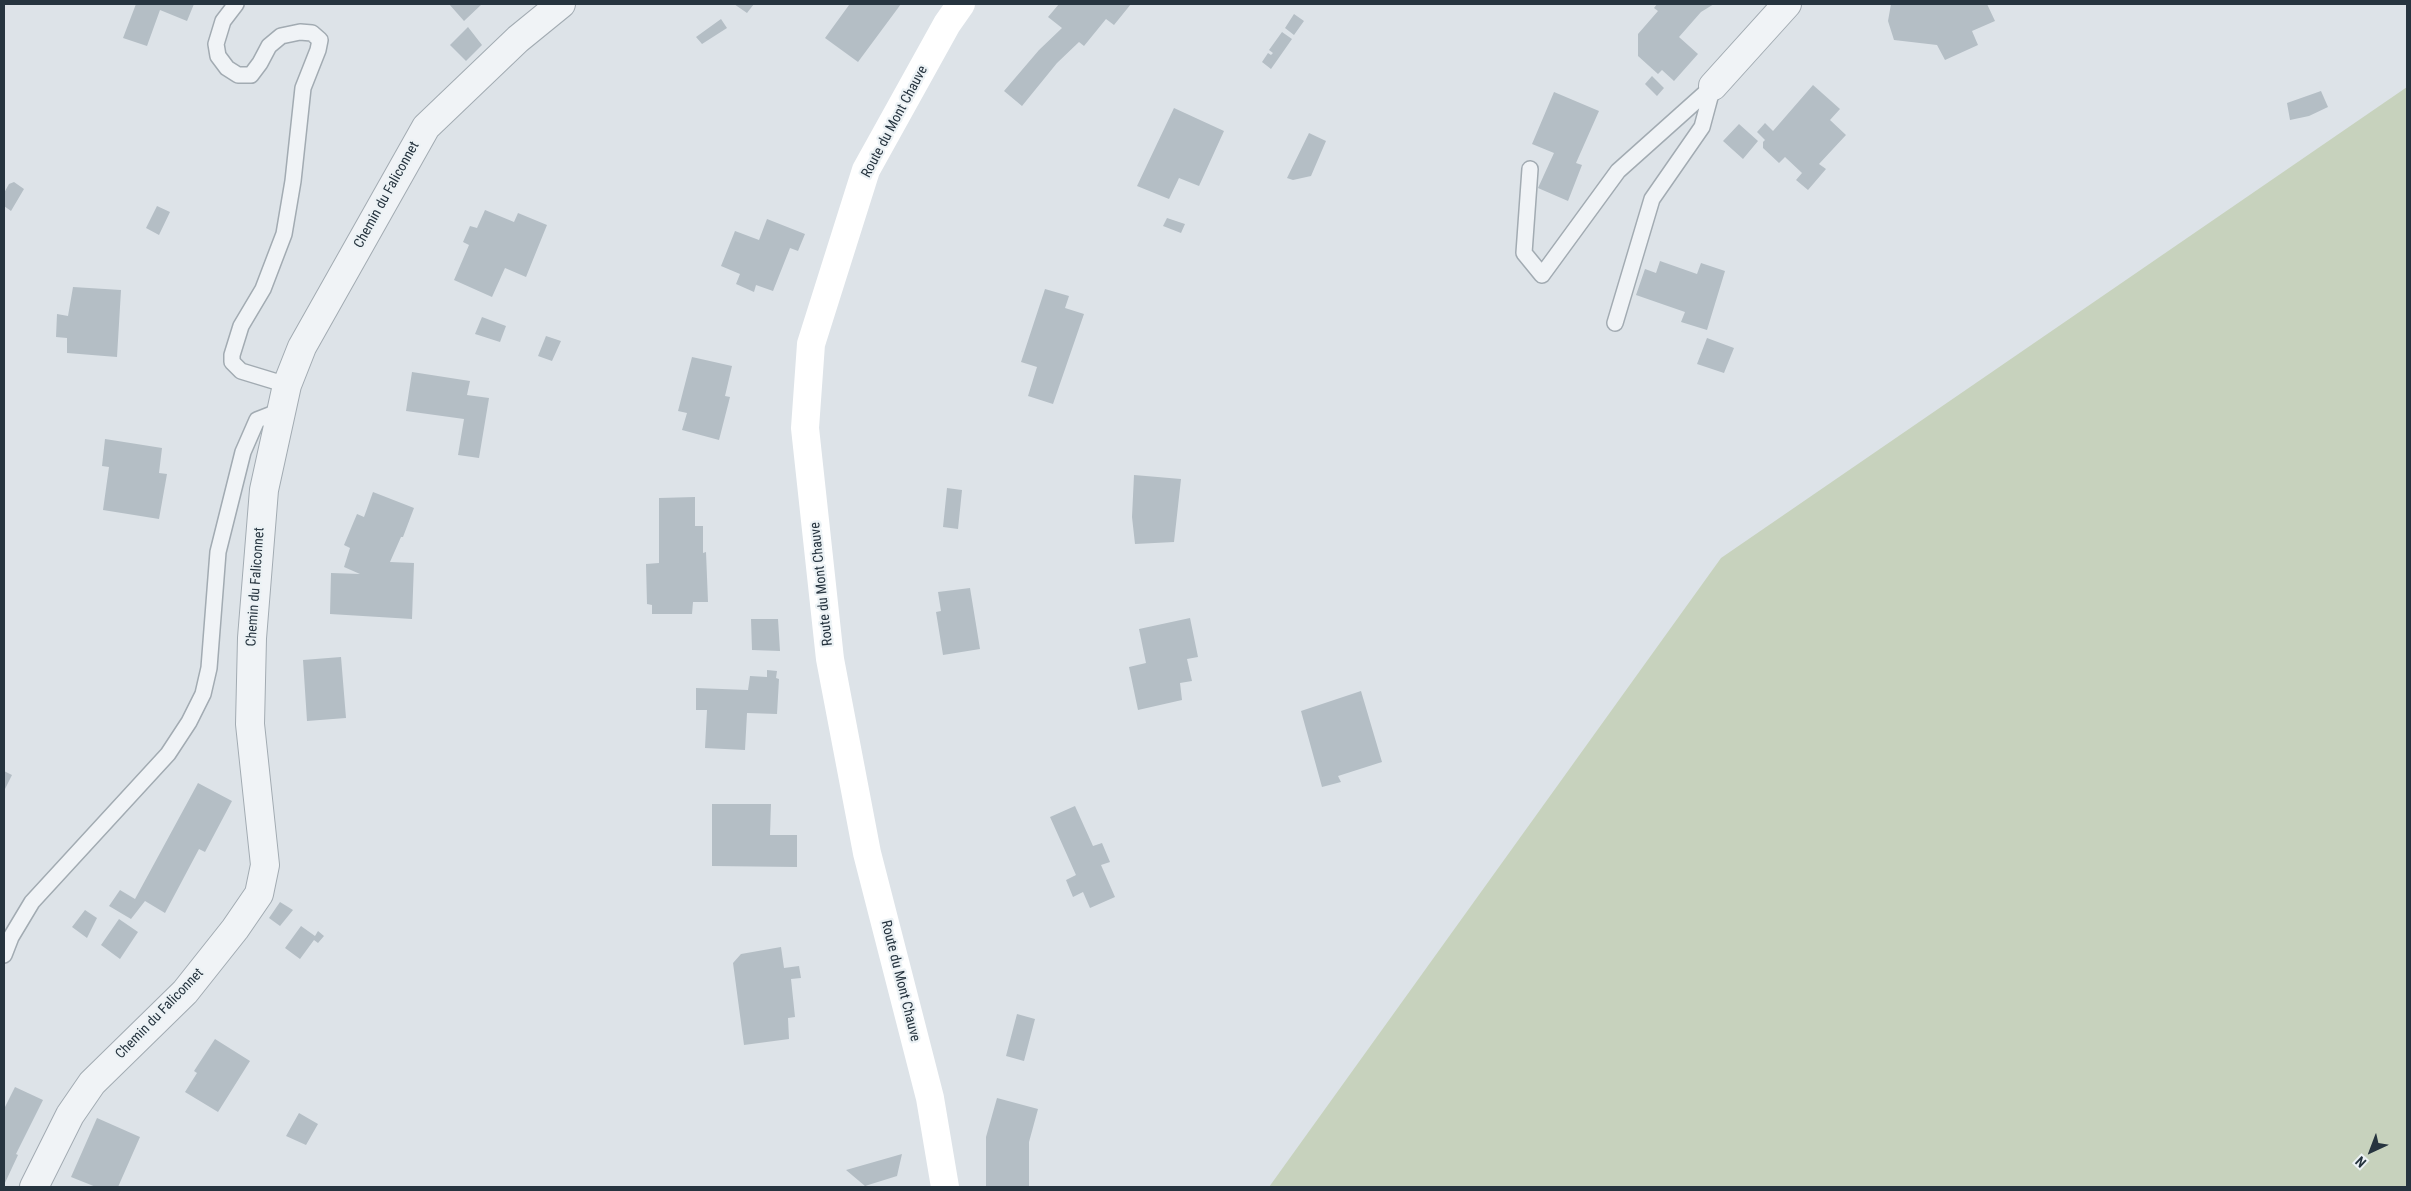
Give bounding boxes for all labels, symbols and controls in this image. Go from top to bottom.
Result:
street label: Route du Mont Chauve [858,63,932,181]
street label: Chemin du Faliconnet [351,139,423,251]
street label: Route du Mont Chauve [807,521,837,647]
street label: Chemin du Faliconnet [243,527,269,647]
street label: Route du Mont Chauve [877,919,923,1043]
street label: Chemin du Faliconnet [113,965,207,1063]
north arrow [2346,1126,2396,1176]
text: N [2352,1153,2369,1171]

